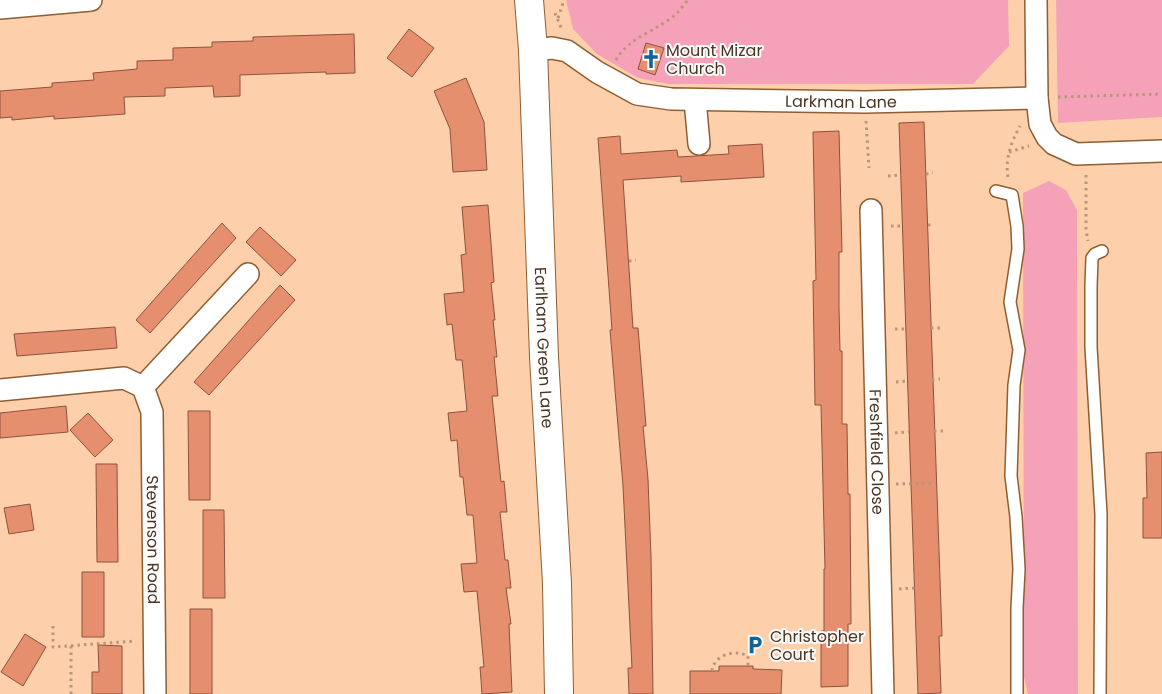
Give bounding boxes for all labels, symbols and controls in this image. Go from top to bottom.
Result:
place label: Mount Mizar Church [666,39,762,80]
church icon: Mount Mizar Church [640,48,662,70]
street label: Larkman Lane [785,89,897,114]
street label: Earlham Green Lane [529,267,560,429]
street label: Freshfield Close [864,389,890,515]
street label: Stevenson Road [141,475,166,604]
place label: Christopher Court [770,625,864,666]
parking icon: Christopher Court [744,634,766,656]

